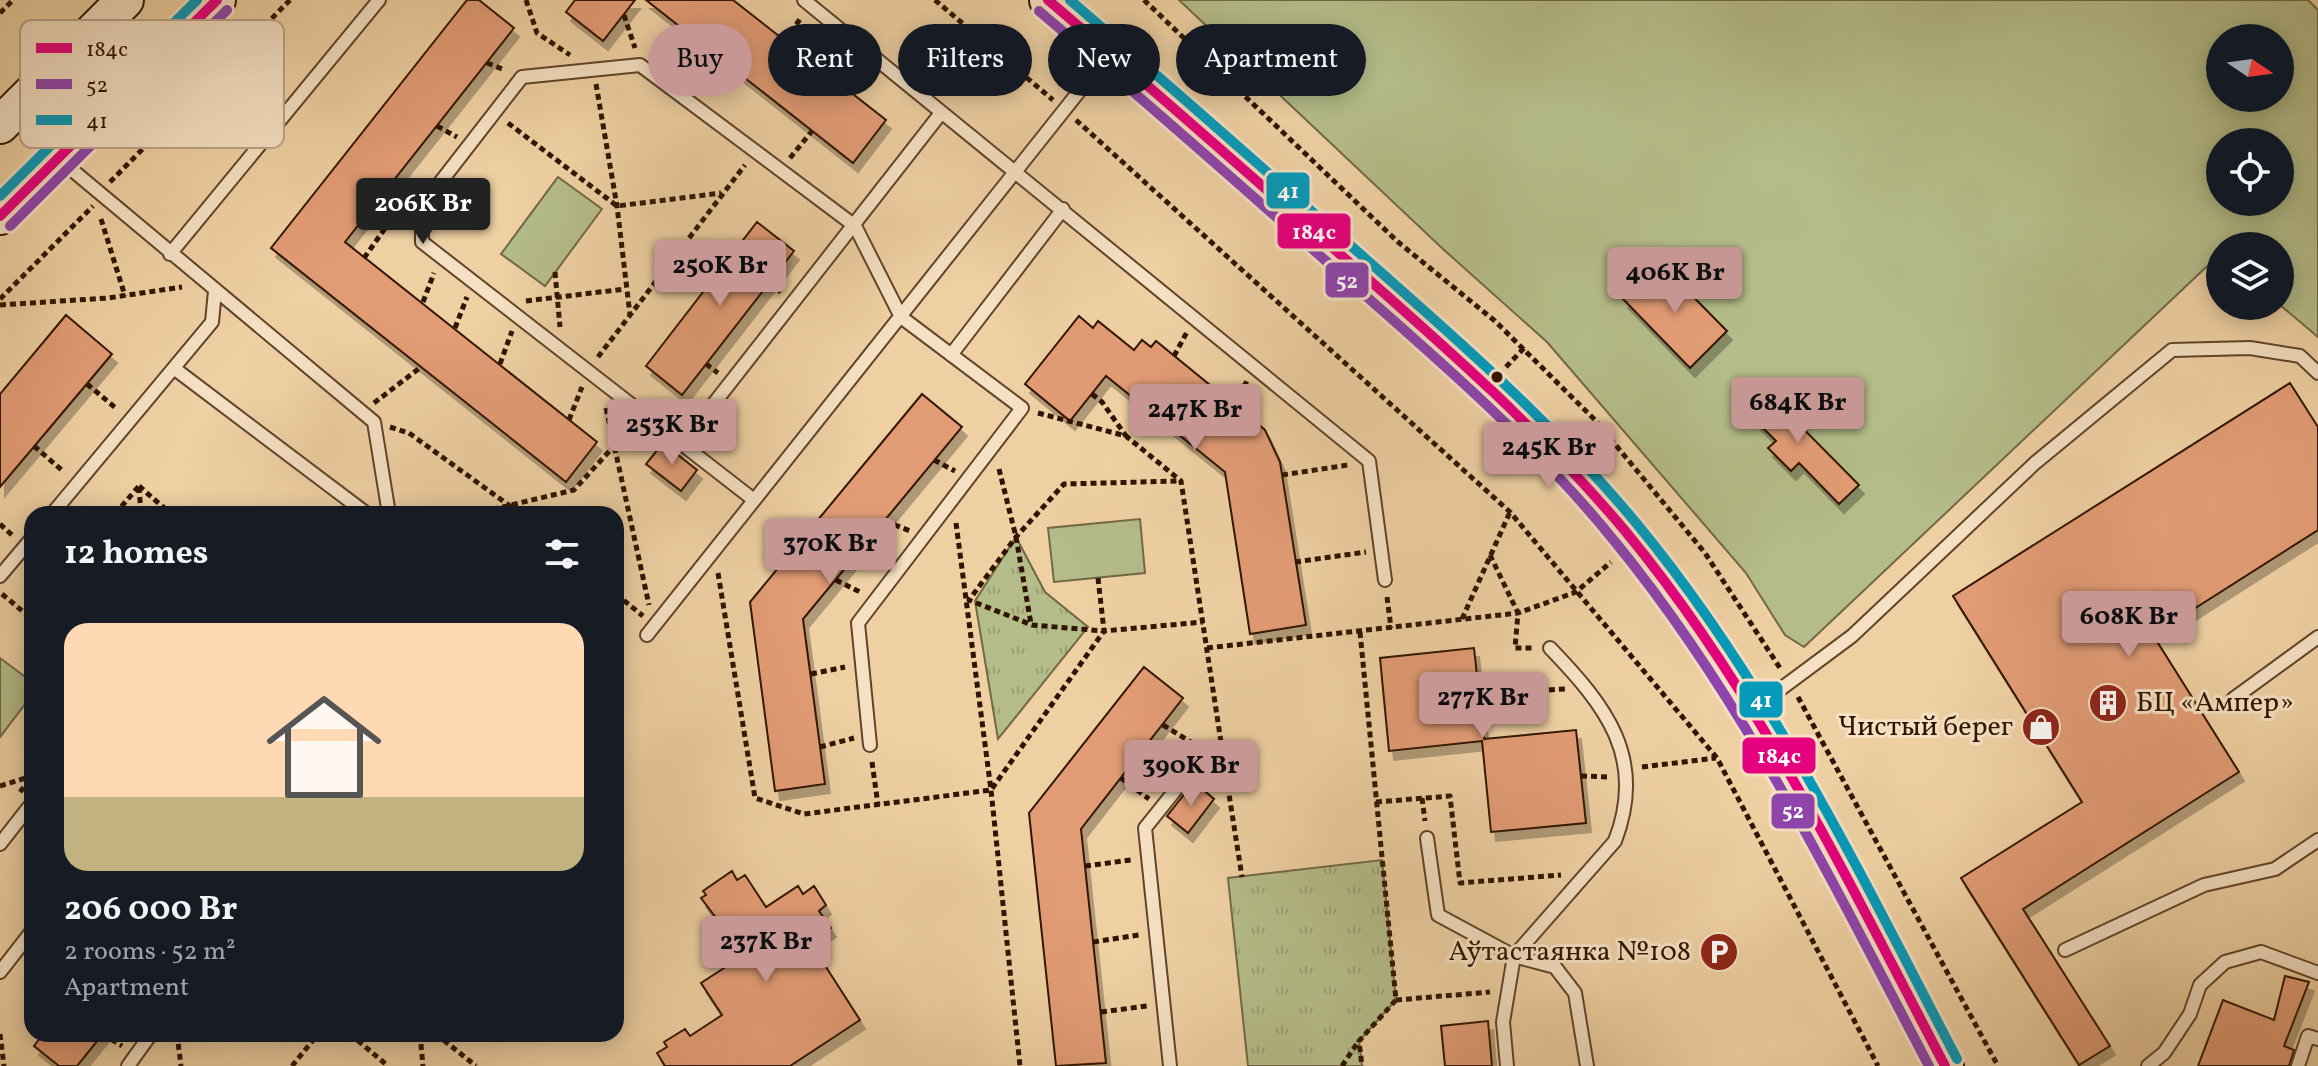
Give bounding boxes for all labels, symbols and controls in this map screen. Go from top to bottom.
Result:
legend [20,20,284,148]
chip: Buy [648,24,752,96]
chip: Rent [768,24,882,96]
chip: Filters [898,24,1032,96]
chip: New [1048,24,1160,96]
chip: Apartment [1176,24,1366,96]
north arrow [2206,24,2294,112]
map controls [2206,24,2294,320]
text: 184с [86,35,128,66]
text: 52 [86,71,108,102]
text: 41 [86,107,108,138]
button: locate [2206,128,2294,216]
line badge: 41 [1265,171,1311,210]
text: 41 [1277,177,1299,208]
pin: 206K Br [349,178,497,246]
text: 206K Br [374,186,472,222]
line badge: 184с [1276,212,1352,250]
text: 184с [1292,218,1336,249]
button: layers [2206,232,2294,320]
pin: 250K Br [646,240,794,308]
pin: 406K Br [1601,247,1749,315]
text: 250K Br [672,248,768,284]
text: 406K Br [1625,255,1725,291]
line badge: 52 [1324,261,1370,299]
text: 52 [1336,267,1358,298]
unlabelled marker [1489,369,1505,385]
pin: 684K Br [1724,377,1872,445]
pin: 247K Br [1121,384,1269,452]
text: 684K Br [1749,385,1847,421]
text: 247K Br [1148,392,1242,428]
pin: 253K Br [598,399,746,467]
text: 253K Br [625,407,719,443]
pin: 245K Br [1475,422,1623,490]
text: 245K Br [1502,430,1596,466]
pin: 370K Br [756,518,904,586]
text: 370K Br [783,526,877,562]
text: 12 homes [64,531,208,578]
icon: filters [540,532,584,576]
pin: 608K Br [2055,591,2203,659]
text: 608K Br [2080,599,2178,635]
pin: 277K Br [1409,672,1557,740]
icon: home [252,675,396,819]
text: 277K Br [1437,680,1529,716]
line badge: 41 [1738,680,1784,719]
building icon: БЦ «Ампер» [2087,682,2129,724]
place label: БЦ «Ампер» [2136,684,2294,723]
text: 41 [1750,686,1772,717]
shop icon: Чистый берег [2020,706,2062,748]
place label: Чистый берег [1838,708,2013,747]
line badge: 184с [1741,736,1817,775]
pin: 390K Br [1117,740,1265,808]
text: 184с [1757,742,1801,773]
text: 390K Br [1142,748,1240,784]
line badge: 52 [1770,792,1816,830]
text: 52 [1782,797,1804,828]
text: 206 000 Br [64,887,237,934]
pin: 237K Br [692,916,840,984]
text: 237K Br [720,924,812,960]
parking icon: Аўтастаянка №108 [1698,931,1740,973]
place label: Аўтастаянка №108 [1448,933,1691,972]
text: 2 rooms · 52 m² [64,934,236,970]
text: Apartment [64,970,189,1006]

